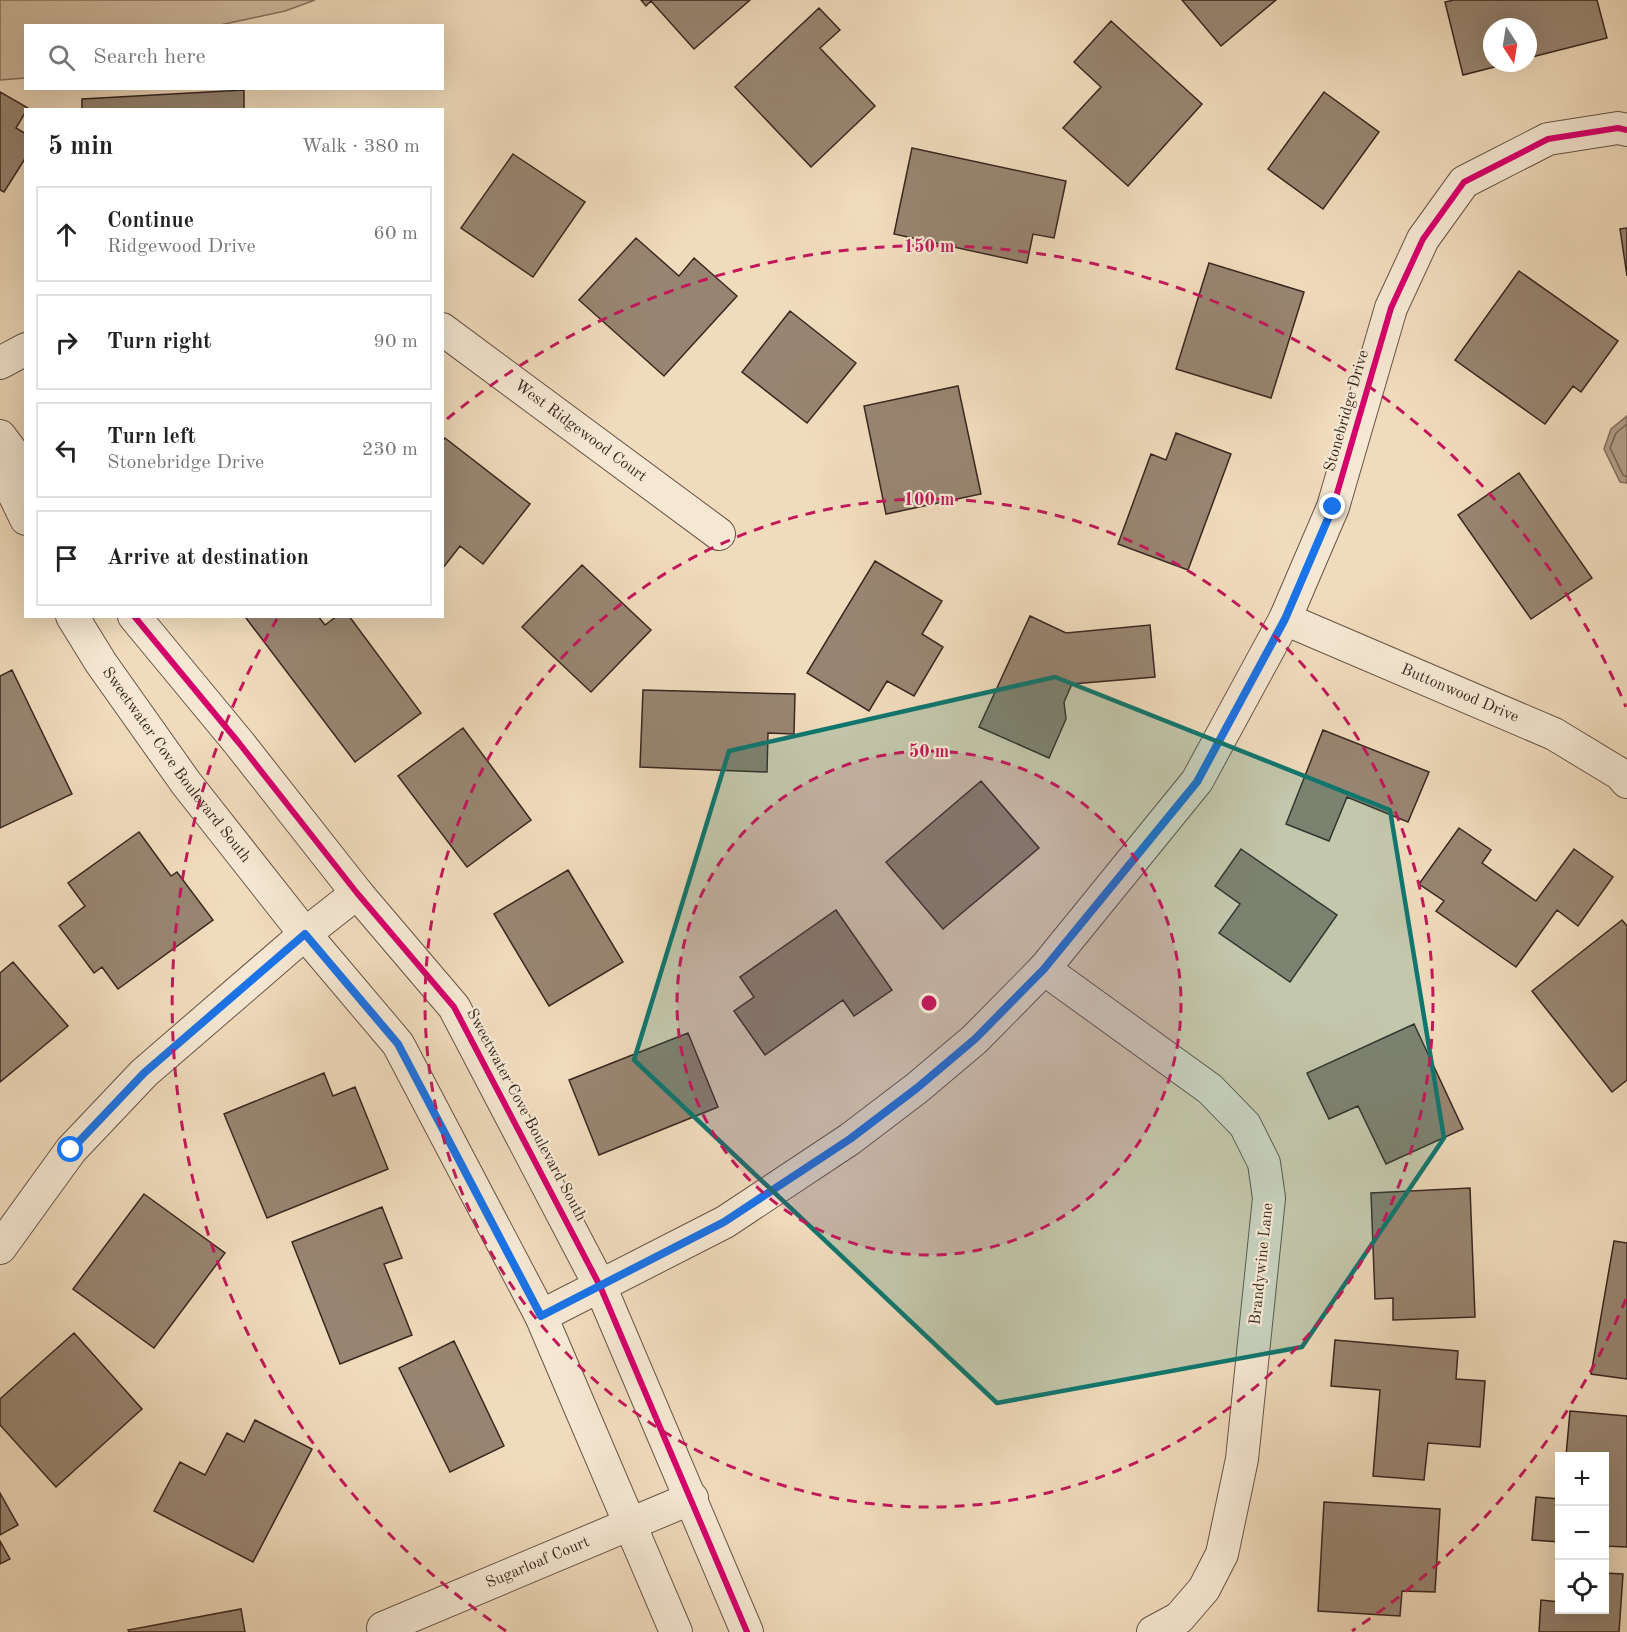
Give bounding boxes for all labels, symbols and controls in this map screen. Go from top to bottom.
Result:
north arrow [1483,18,1537,72]
search box [24,24,444,90]
icon: search [45,41,78,74]
text: Search here [93,46,206,68]
text: 5 min [48,134,113,160]
text: Walk · 380 m [301,137,420,157]
text: Continue [107,210,194,232]
icon: ahead [50,218,83,251]
text: 60 m [373,224,418,244]
text: Ridgewood Drive [107,237,256,257]
text: 150 m [904,238,954,256]
icon: right [50,326,83,359]
text: Turn right [107,331,211,353]
text: 90 m [373,332,418,352]
street label: Stonebridge Drive [1322,348,1372,474]
street label: West Ridgewood Court [511,377,650,486]
text: Turn left [107,426,196,448]
icon: left [50,434,83,467]
text: 230 m [362,440,418,460]
text: Stonebridge Drive [107,453,264,473]
text: 100 m [904,491,954,509]
route end [1319,493,1345,519]
icon: arrive [50,542,83,575]
text: Arrive at destination [107,547,309,569]
street label: Buttonwood Drive [1399,662,1521,726]
street label: Sweetwater Cove Boulevard South [99,664,254,866]
text: 50 m [909,743,949,761]
centre of rings [919,993,939,1013]
street label: Sweetwater Cove Boulevard South [463,1006,589,1224]
route start [57,1136,83,1162]
street label: Brandywine Lane [1248,1202,1276,1326]
map controls [1555,1452,1609,1614]
button: + [1555,1452,1609,1506]
button: − [1555,1506,1609,1560]
street label: Sugarloaf Court [484,1534,592,1592]
button: locate [1555,1560,1609,1614]

